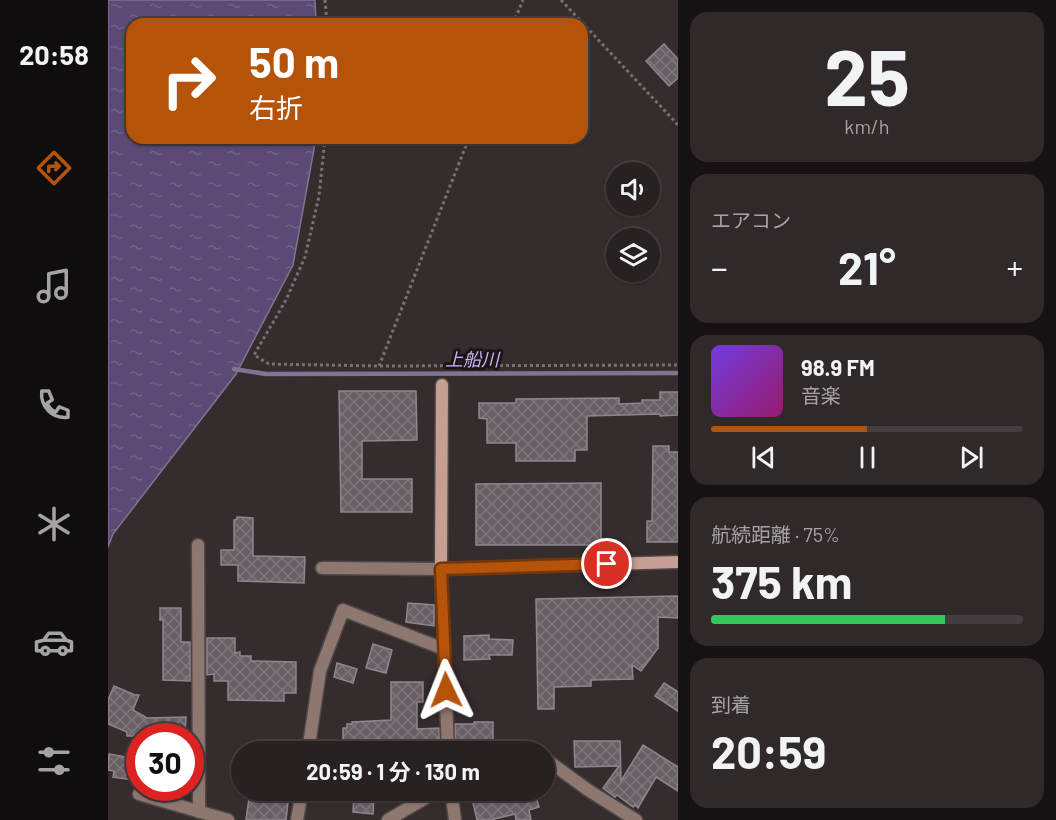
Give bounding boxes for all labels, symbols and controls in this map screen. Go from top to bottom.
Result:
text: 25 [824,28,910,122]
text: 50 m [249,36,339,86]
text: 20:58 [19,38,89,70]
icon: right [150,42,228,120]
text: 右折 [249,91,303,123]
text: km/h [844,114,890,138]
icon: directions [33,147,75,189]
map controls [606,162,660,282]
button: sound [606,162,660,216]
text: エアコン [711,208,791,232]
button: layers [606,228,660,282]
text: 21° [838,240,896,294]
text: − [711,247,728,287]
text: + [1007,247,1023,287]
icon: music [33,265,75,307]
water label: 上船川 [445,348,501,370]
text: 98.9 FM [801,354,875,380]
text: 音楽 [801,383,841,407]
icon: phone [33,384,75,426]
icon: previous [747,441,780,474]
icon: pause [851,441,884,474]
icon: next [955,441,988,474]
icon: climate [33,503,75,545]
text: 航続距離 · 75% [711,522,840,546]
pin [581,538,632,589]
icon: arrive [590,547,623,580]
text: 375 km [711,554,852,608]
icon: car [33,621,75,663]
position arrow [414,658,478,722]
text: 到着 [711,692,751,716]
speed limit sign: 30 [126,723,204,801]
text: 20:59 [711,724,826,778]
icon: filters [33,740,75,782]
text: 20:59 · 1 分 · 130 m [306,758,480,784]

